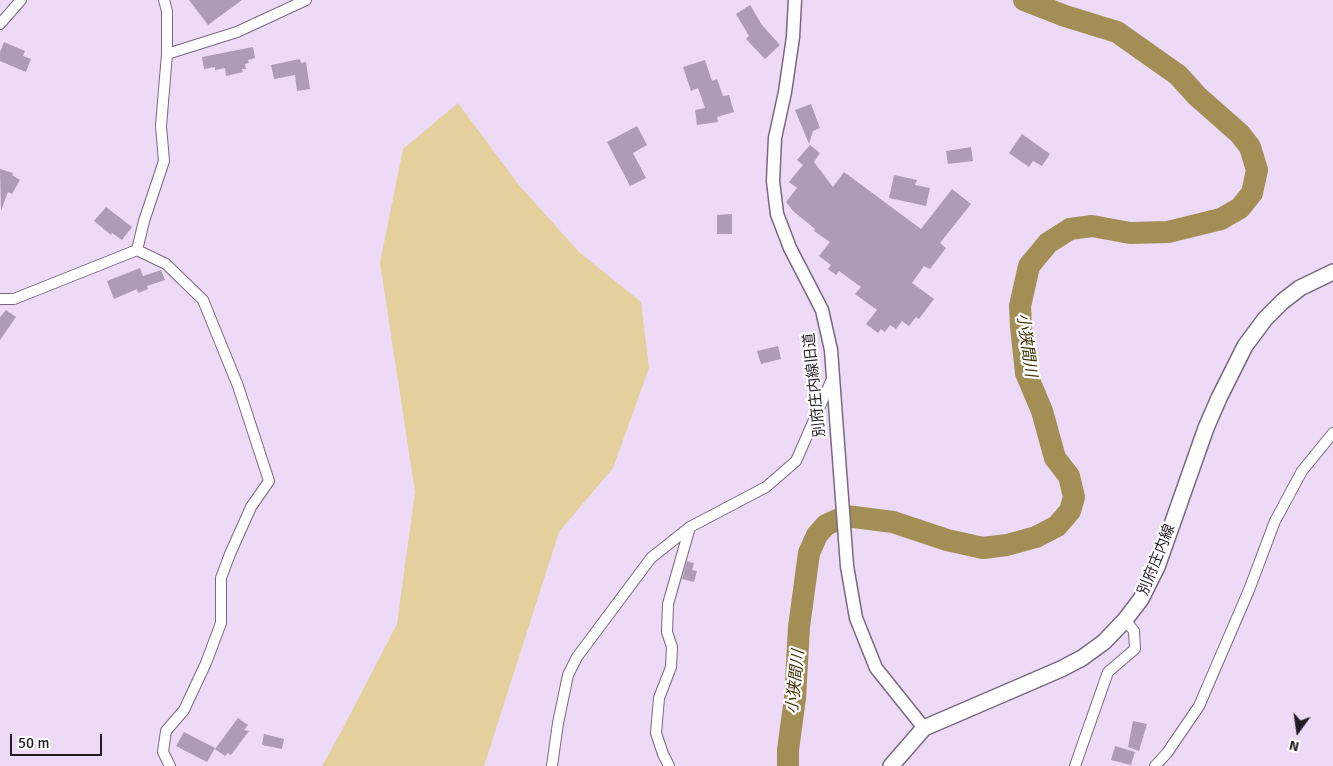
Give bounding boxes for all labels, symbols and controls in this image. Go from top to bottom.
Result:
water label: 小狭間川 [1012,312,1040,378]
street label: 別府庄内線旧道 [801,332,829,438]
street label: 別府庄内線 [1135,522,1179,598]
water label: 小狭間川 [783,649,809,715]
north arrow [1273,706,1323,756]
scale bar [12,724,105,756]
text: 50 m [18,734,49,752]
text: N [1287,737,1301,755]

